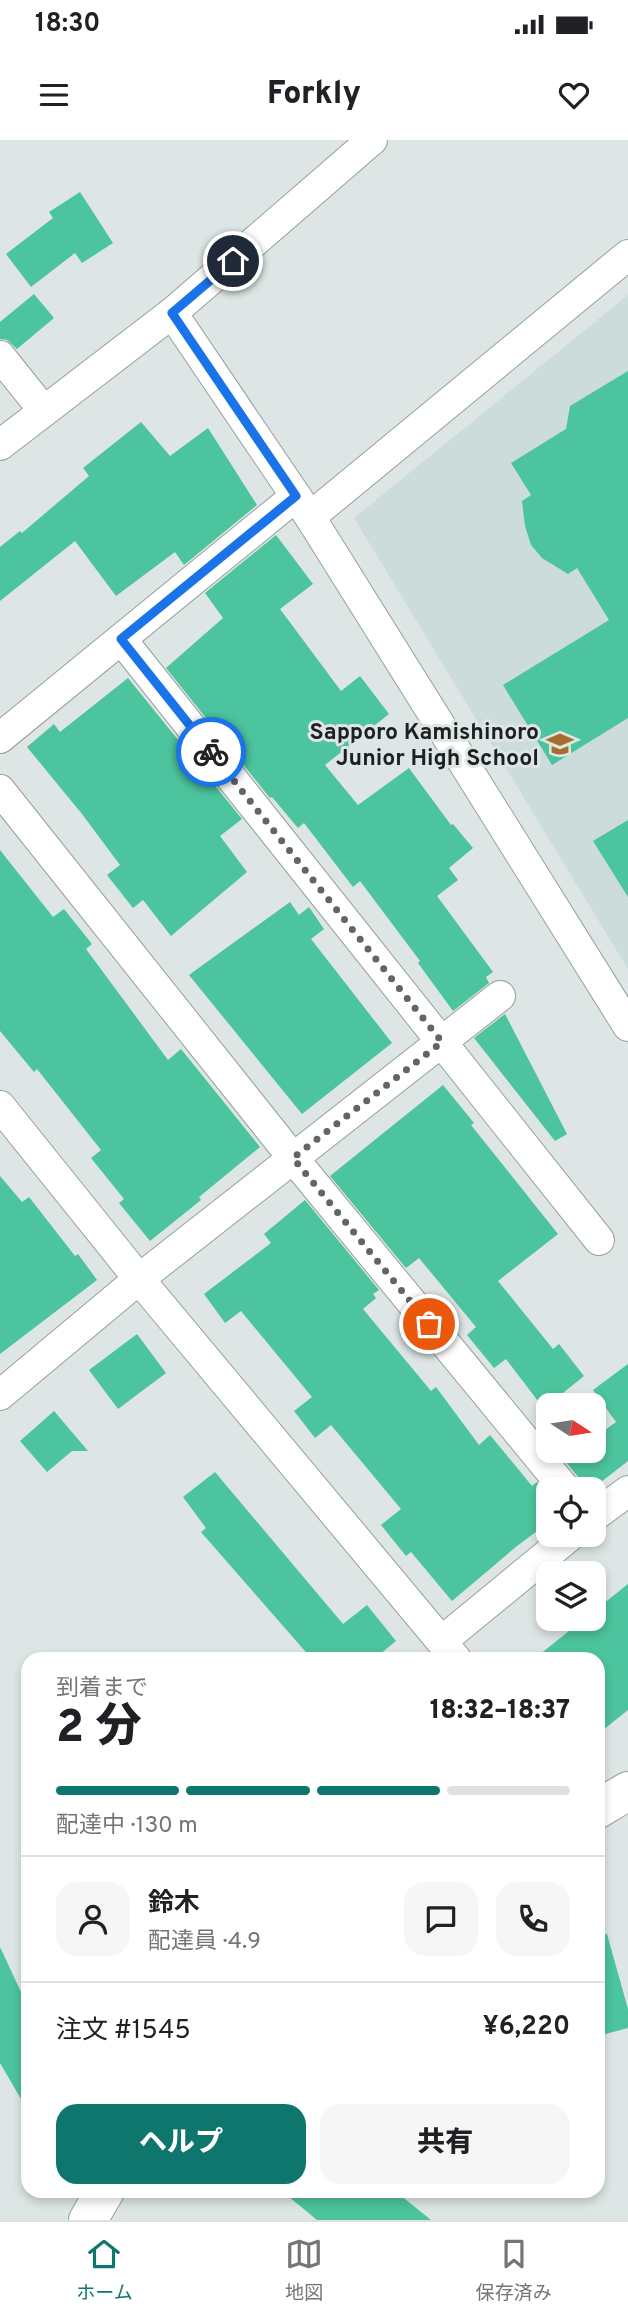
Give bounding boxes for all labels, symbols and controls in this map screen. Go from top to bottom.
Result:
text: 18:30 [35,8,100,41]
text: Forkly [267,75,361,115]
icon: menu [35,76,73,114]
icon: heart [555,76,593,114]
pin [203,231,263,291]
icon: home [214,242,252,280]
courier [176,717,246,787]
place label: Sapporo Kamishinoro Junior High School [310,719,539,774]
school or university icon: Sapporo Kamishinoro Junior High School [545,729,575,759]
icon: bike [192,733,230,771]
pin [399,1294,459,1354]
icon: bag [410,1305,448,1343]
north arrow [536,1393,606,1463]
map controls [536,1393,606,1631]
button: locate [536,1477,606,1547]
button: layers [536,1561,606,1631]
text: 到着まで [56,1675,148,1704]
text: 18:32–18:37 [430,1695,570,1728]
text: 2 分 [56,1700,142,1759]
text: 配達中 · 130 m [56,1812,198,1841]
button: person [56,1882,130,1956]
button: chat [404,1882,478,1956]
button: phone [496,1882,570,1956]
text: 鈴木 [148,1888,200,1921]
text: 配達員 · 4.9 [148,1928,261,1957]
text: ¥6,220 [483,2011,570,2044]
text: 注文 #1545 [56,2015,191,2048]
button: ヘルプ [56,2104,306,2184]
button: 共有 [320,2104,570,2184]
tab: ホーム [76,2235,133,2306]
tab: 地図 [285,2235,323,2306]
tab: 保存済み [476,2235,552,2306]

